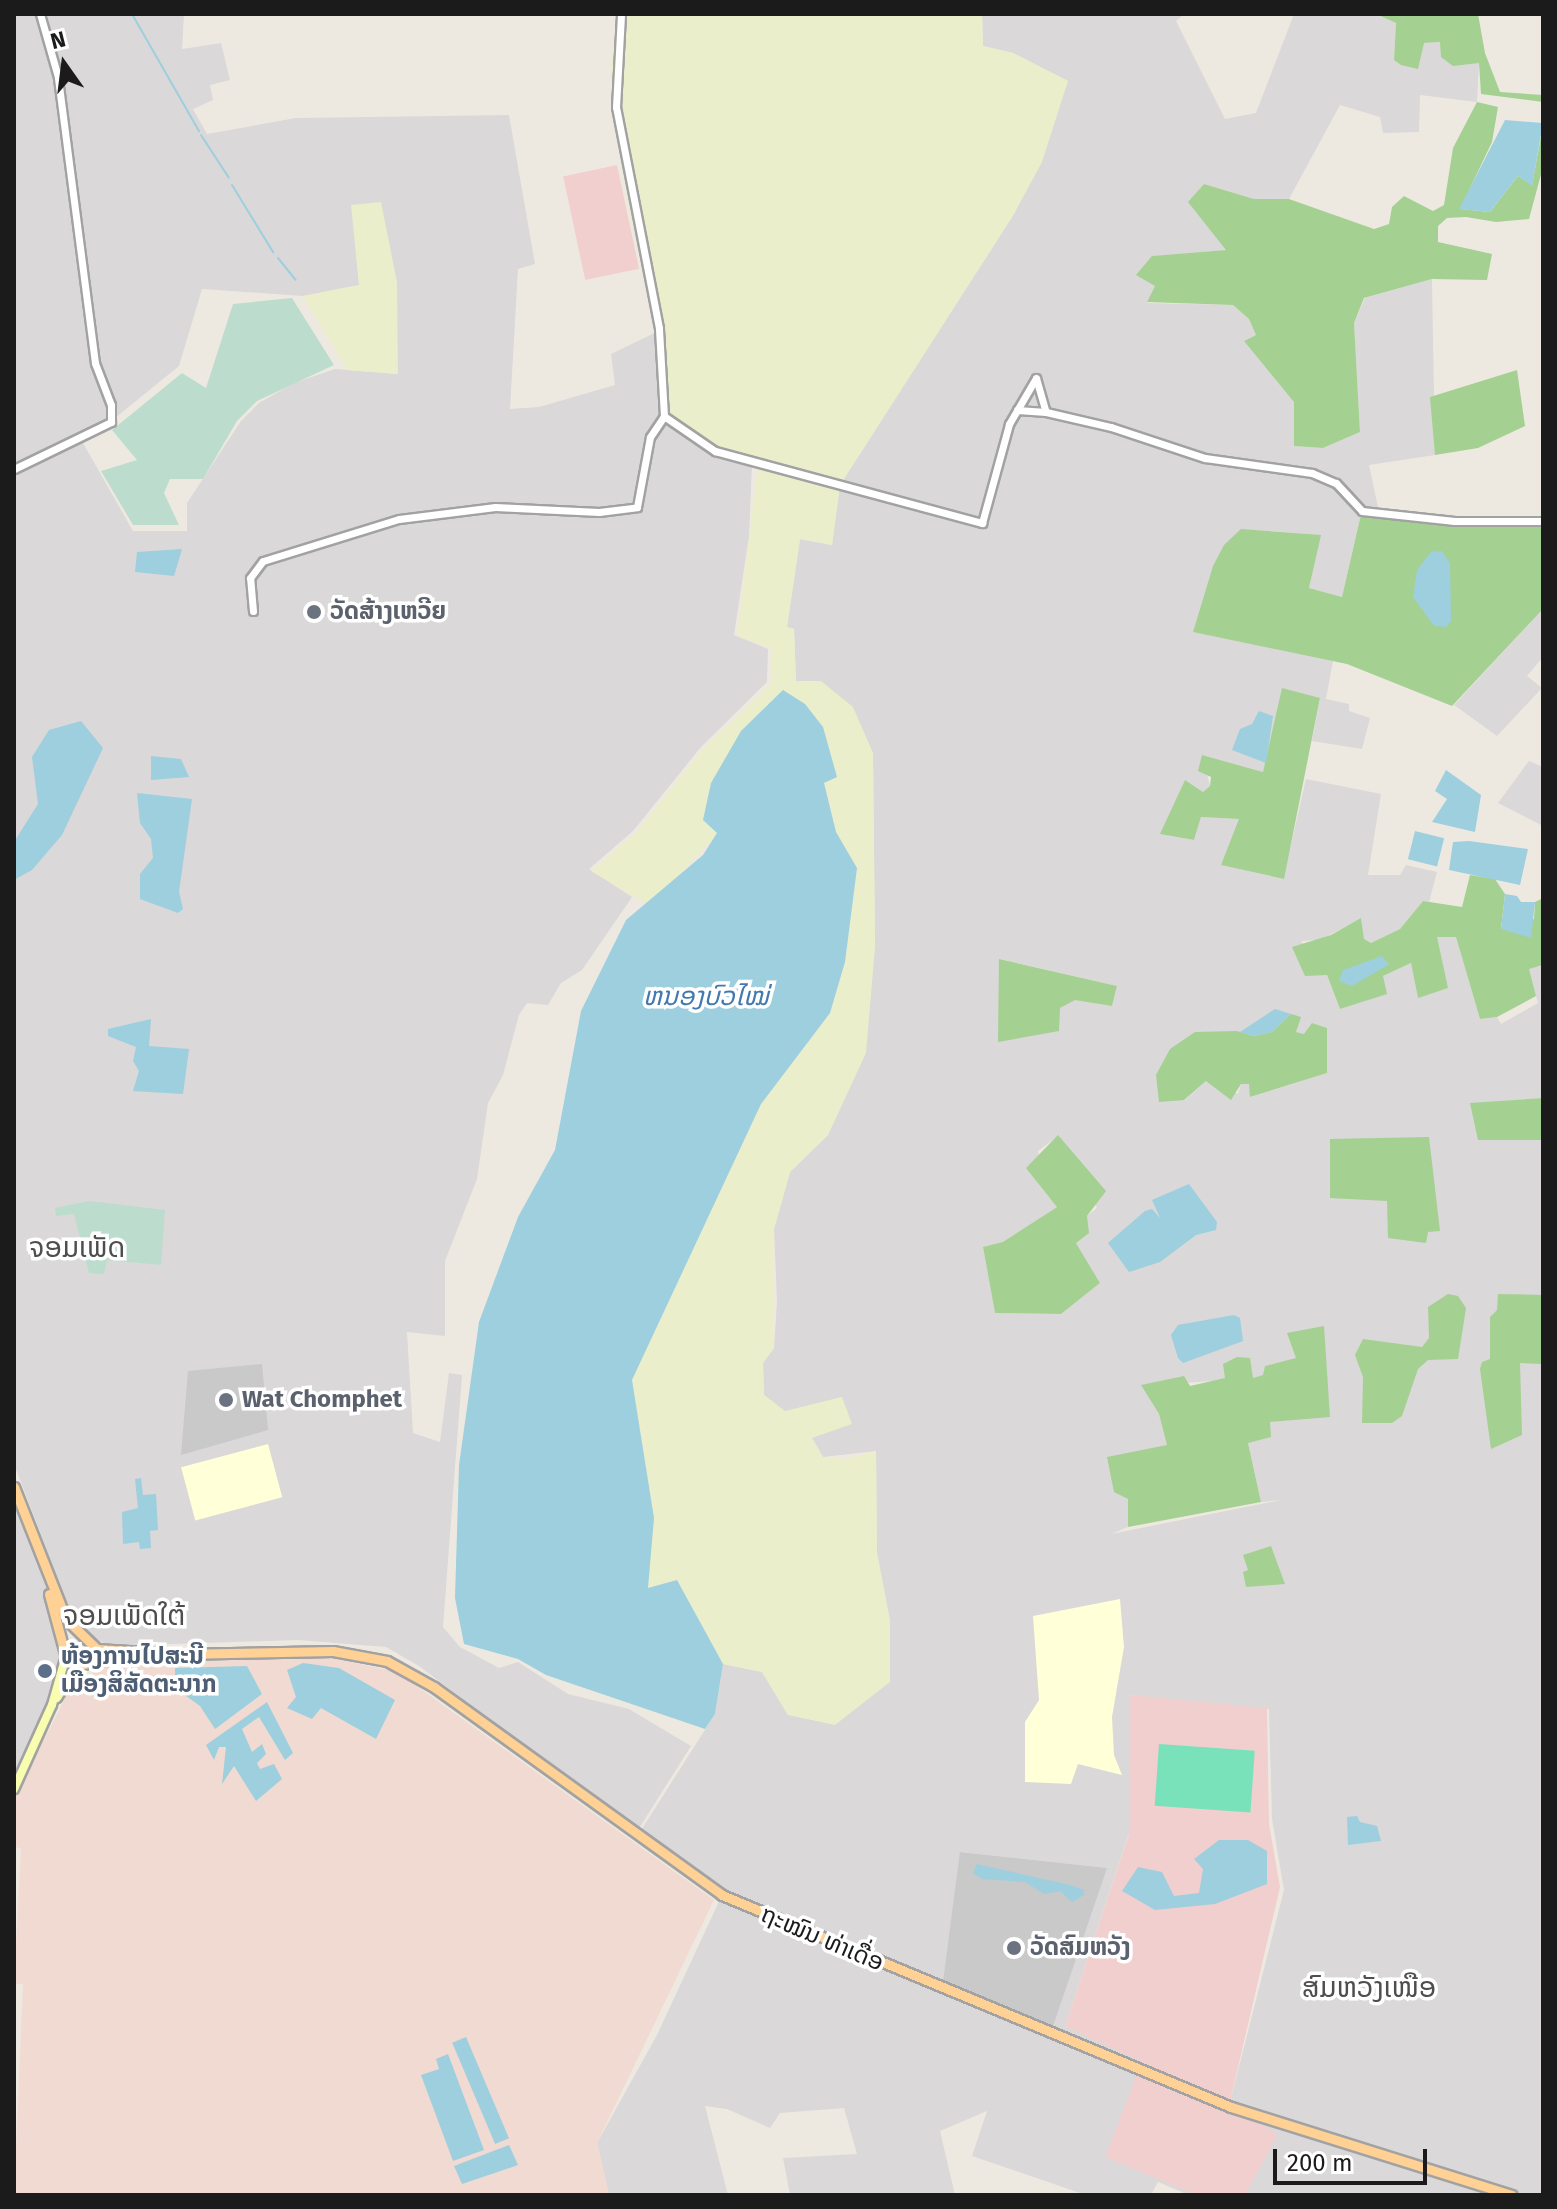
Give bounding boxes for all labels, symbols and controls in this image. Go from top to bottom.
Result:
north arrow [24,24,104,104]
text: N [48,25,68,55]
place label: ວັດສ້າງເຫວີຍ [330,598,446,626]
marker: ວັດສ້າງເຫວີຍ [305,603,323,621]
water label: ຫນອງບົວໄໝ່ [643,981,769,1013]
district label: ຈອມເພັດ [29,1231,125,1265]
place label: Wat Chomphet [242,1386,402,1414]
marker: Wat Chomphet [217,1391,235,1409]
district label: ຈອມເພັດໃຕ້ [63,1599,185,1633]
place label: ຫ້ອງການໄປສະນີ ເມືອງສິສັດຕະນາກ [61,1643,216,1699]
marker: ຫ້ອງການໄປສະນີ ເມືອງສິສັດຕະນາກ [36,1662,54,1680]
street label: ຖະໝົນ ທ່າເດື່ອ [756,1900,888,1978]
place label: ວັດສົມຫວັງ [1030,1934,1131,1962]
marker: ວັດສົມຫວັງ [1005,1939,1023,1957]
district label: ສົມຫວັງເໜືອ [1302,1971,1436,2005]
scale bar [1277,2133,1431,2183]
text: 200 m [1287,2149,1353,2177]

